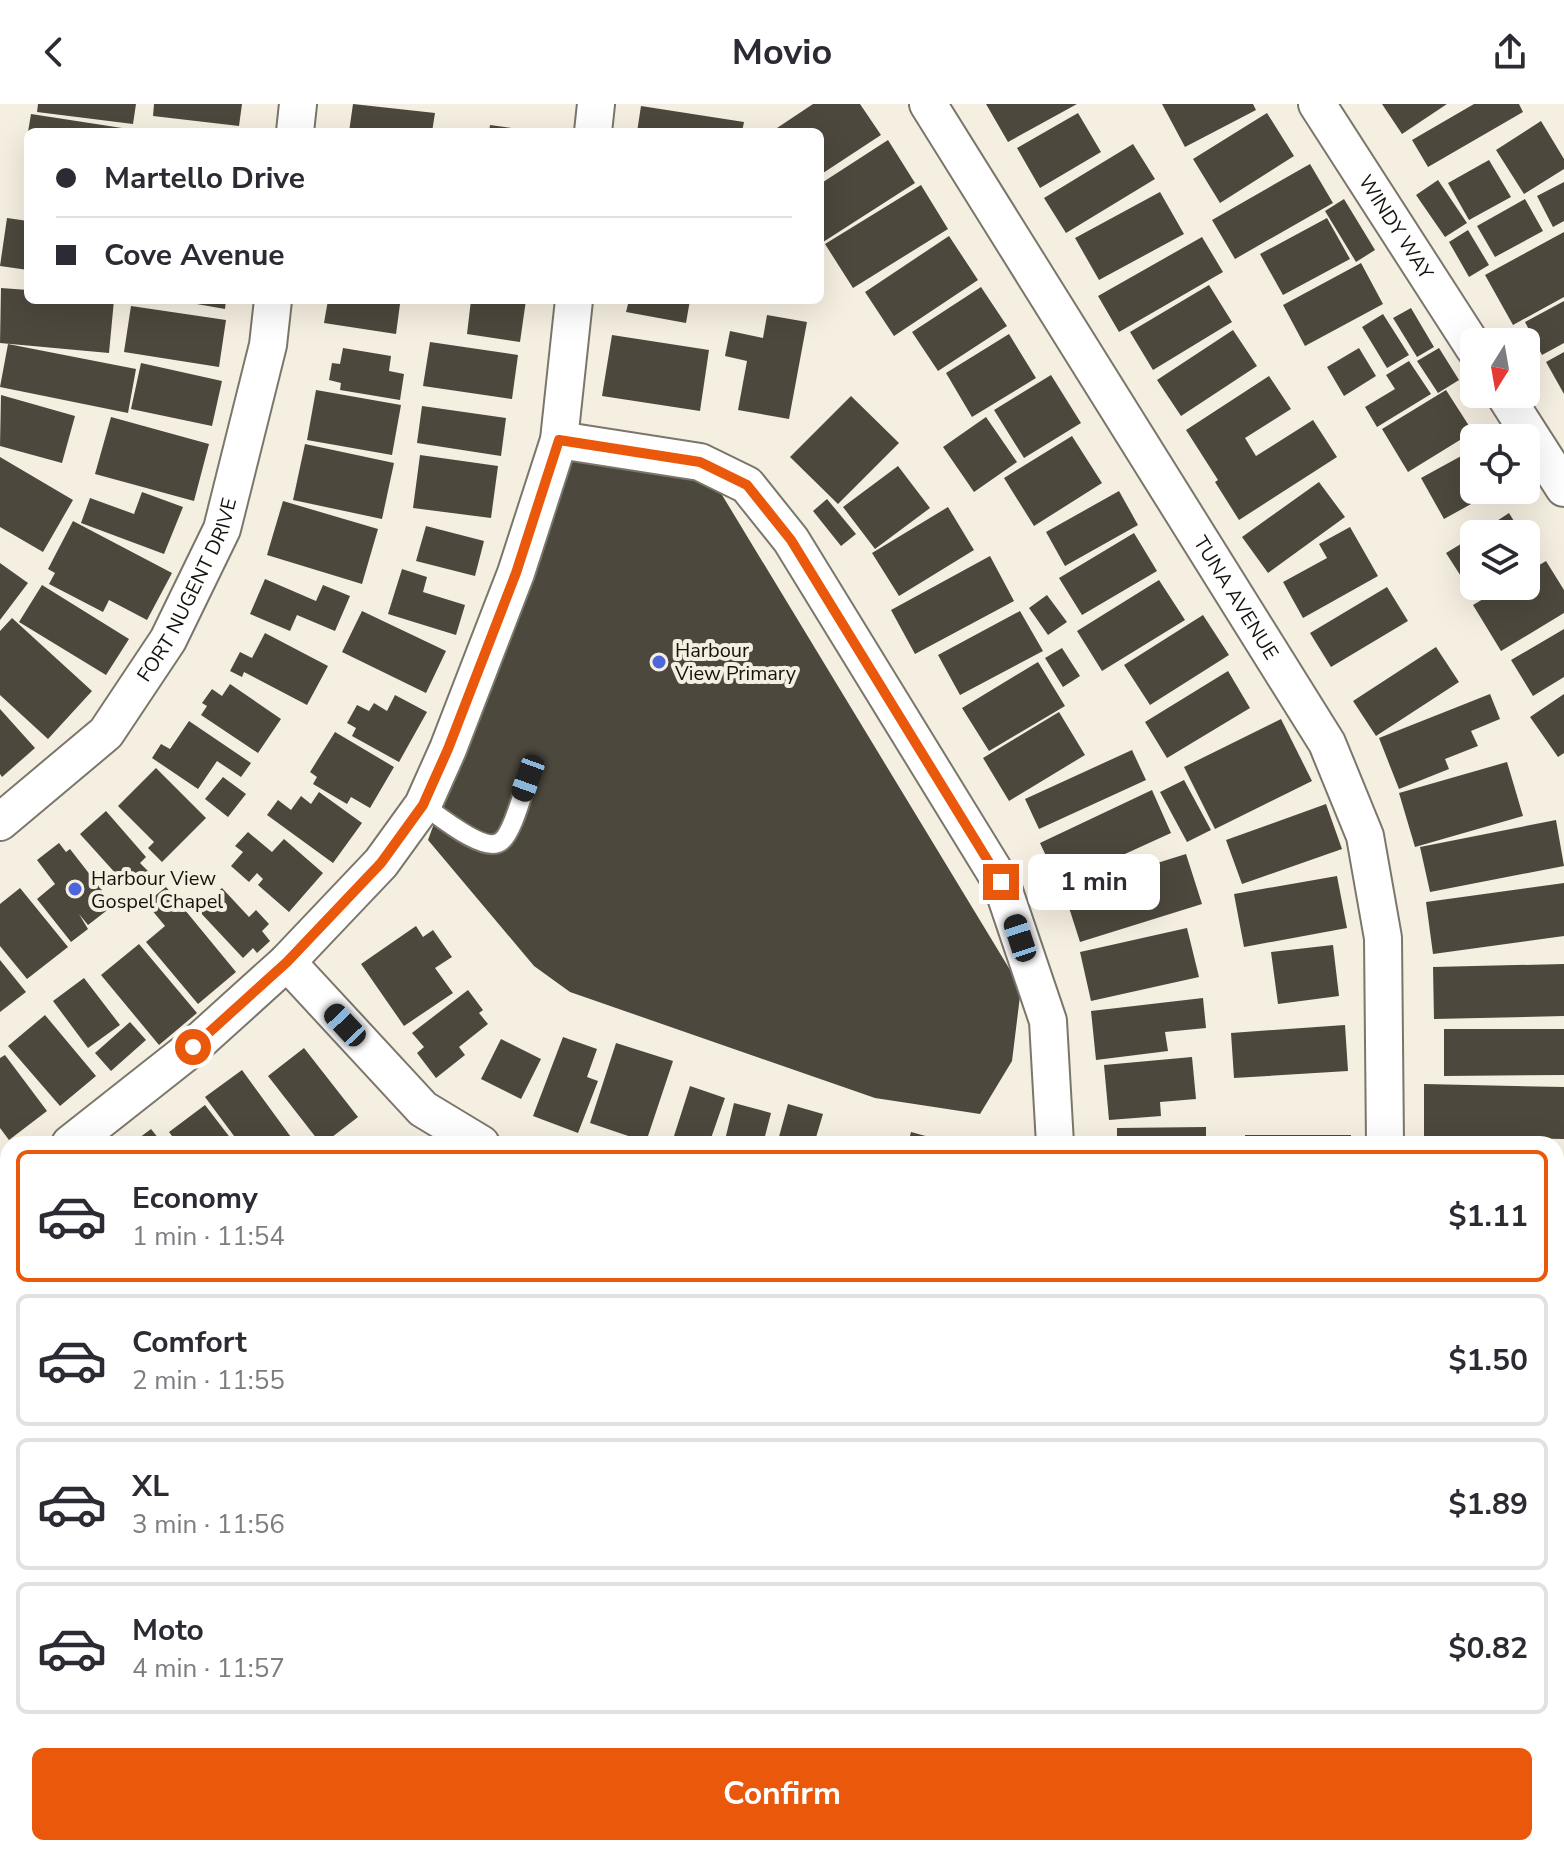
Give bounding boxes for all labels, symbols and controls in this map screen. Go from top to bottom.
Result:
text: Movio [732,28,832,77]
icon: back [32,30,76,74]
icon: share [1488,30,1532,74]
text: Martello Drive [104,158,305,199]
street label: WINDY WAY [1352,170,1440,285]
text: Cove Avenue [104,235,285,276]
north arrow [1460,328,1540,408]
map controls [1460,328,1540,600]
button: locate [1460,424,1540,504]
street label: FORT NUGENT DRIVE [131,495,243,687]
button: layers [1460,520,1540,600]
street label: TUNA AVENUE [1187,531,1285,665]
place label: Harbour View Primary [674,637,797,687]
marker: Harbour View Primary [650,653,668,671]
car [509,751,547,805]
callout: 1 min [1029,854,1161,910]
route end [983,864,1019,900]
text: 1 min [1060,864,1128,899]
place label: Harbour View Gospel Chapel [91,865,223,915]
marker: Harbour View Gospel Chapel [66,880,84,898]
car [1001,911,1039,965]
car [320,999,370,1051]
route start [175,1029,211,1065]
text: Economy [132,1178,258,1219]
icon: car [36,1180,108,1252]
text: $1.11 [1449,1196,1528,1237]
text: 1 min · 11:54 [132,1219,285,1254]
text: Comfort [132,1322,247,1363]
icon: car [36,1324,108,1396]
text: $1.50 [1449,1340,1528,1381]
text: 2 min · 11:55 [132,1363,285,1398]
text: XL [132,1466,169,1507]
icon: car [36,1468,108,1540]
text: $1.89 [1449,1484,1528,1525]
text: 3 min · 11:56 [132,1507,285,1542]
text: Moto [132,1610,204,1651]
icon: car [36,1612,108,1684]
text: $0.82 [1449,1628,1528,1669]
text: 4 min · 11:57 [132,1651,285,1686]
button: Confirm [32,1748,1532,1840]

